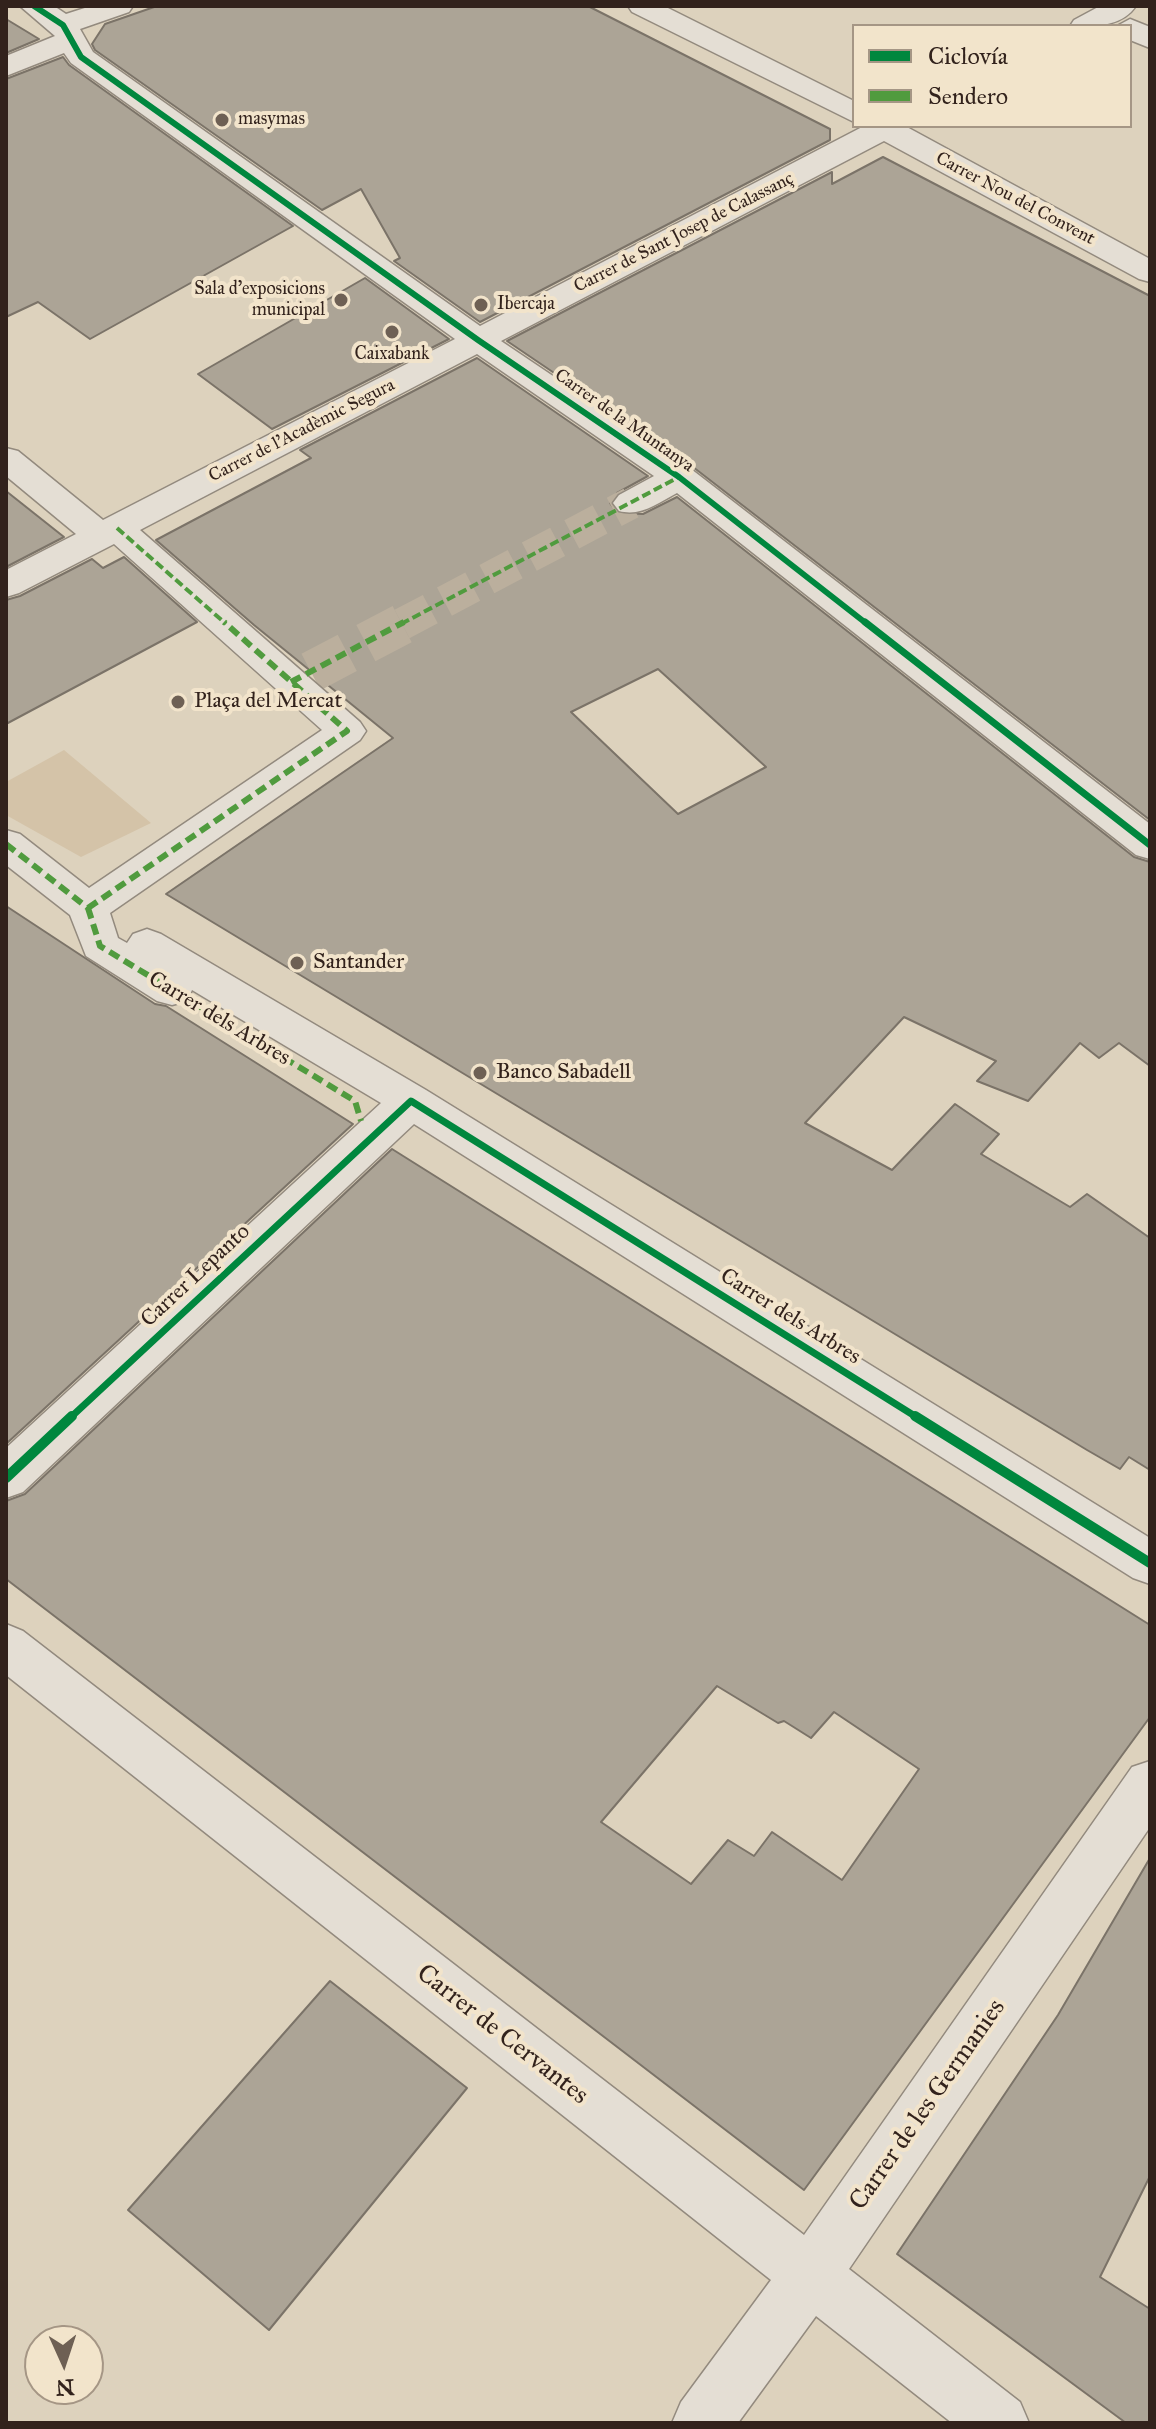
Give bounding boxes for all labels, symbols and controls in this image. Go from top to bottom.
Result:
legend [852,24,1132,128]
text: Ciclovía [928,41,1008,71]
text: Sendero [928,81,1008,111]
place label: masymas [238,109,305,131]
marker: masymas [213,111,231,129]
street label: Carrer Nou del Convent [932,148,1098,250]
street label: Carrer de Sant Josep de Calassanç [571,168,797,298]
place label: Sala d'exposicions municipal [194,279,325,322]
marker: Sala d'exposicions municipal [332,291,350,309]
place label: Ibercaja [497,294,555,316]
marker: Ibercaja [472,296,490,314]
marker: Caixabank [383,323,401,341]
place label: Caixabank [355,344,429,366]
street label: Carrer de la Muntanya [550,365,698,477]
street label: Carrer de l'Acadèmic Segura [205,375,399,487]
place label: Plaça del Mercat [194,689,342,715]
marker: Plaça del Mercat [169,693,187,711]
place label: Santander [313,950,404,976]
marker: Santander [288,954,306,972]
street label: Carrer dels Arbres [143,966,295,1072]
place label: Banco Sabadell [496,1060,631,1086]
marker: Banco Sabadell [471,1064,489,1082]
street label: Carrer Lepanto [136,1219,256,1333]
street label: Carrer dels Arbres [715,1263,865,1371]
street label: Carrer de Cervantes [410,1958,594,2112]
street label: Carrer de les Germanies [843,1994,1013,2216]
north arrow [24,2325,104,2405]
text: N [55,2373,75,2401]

